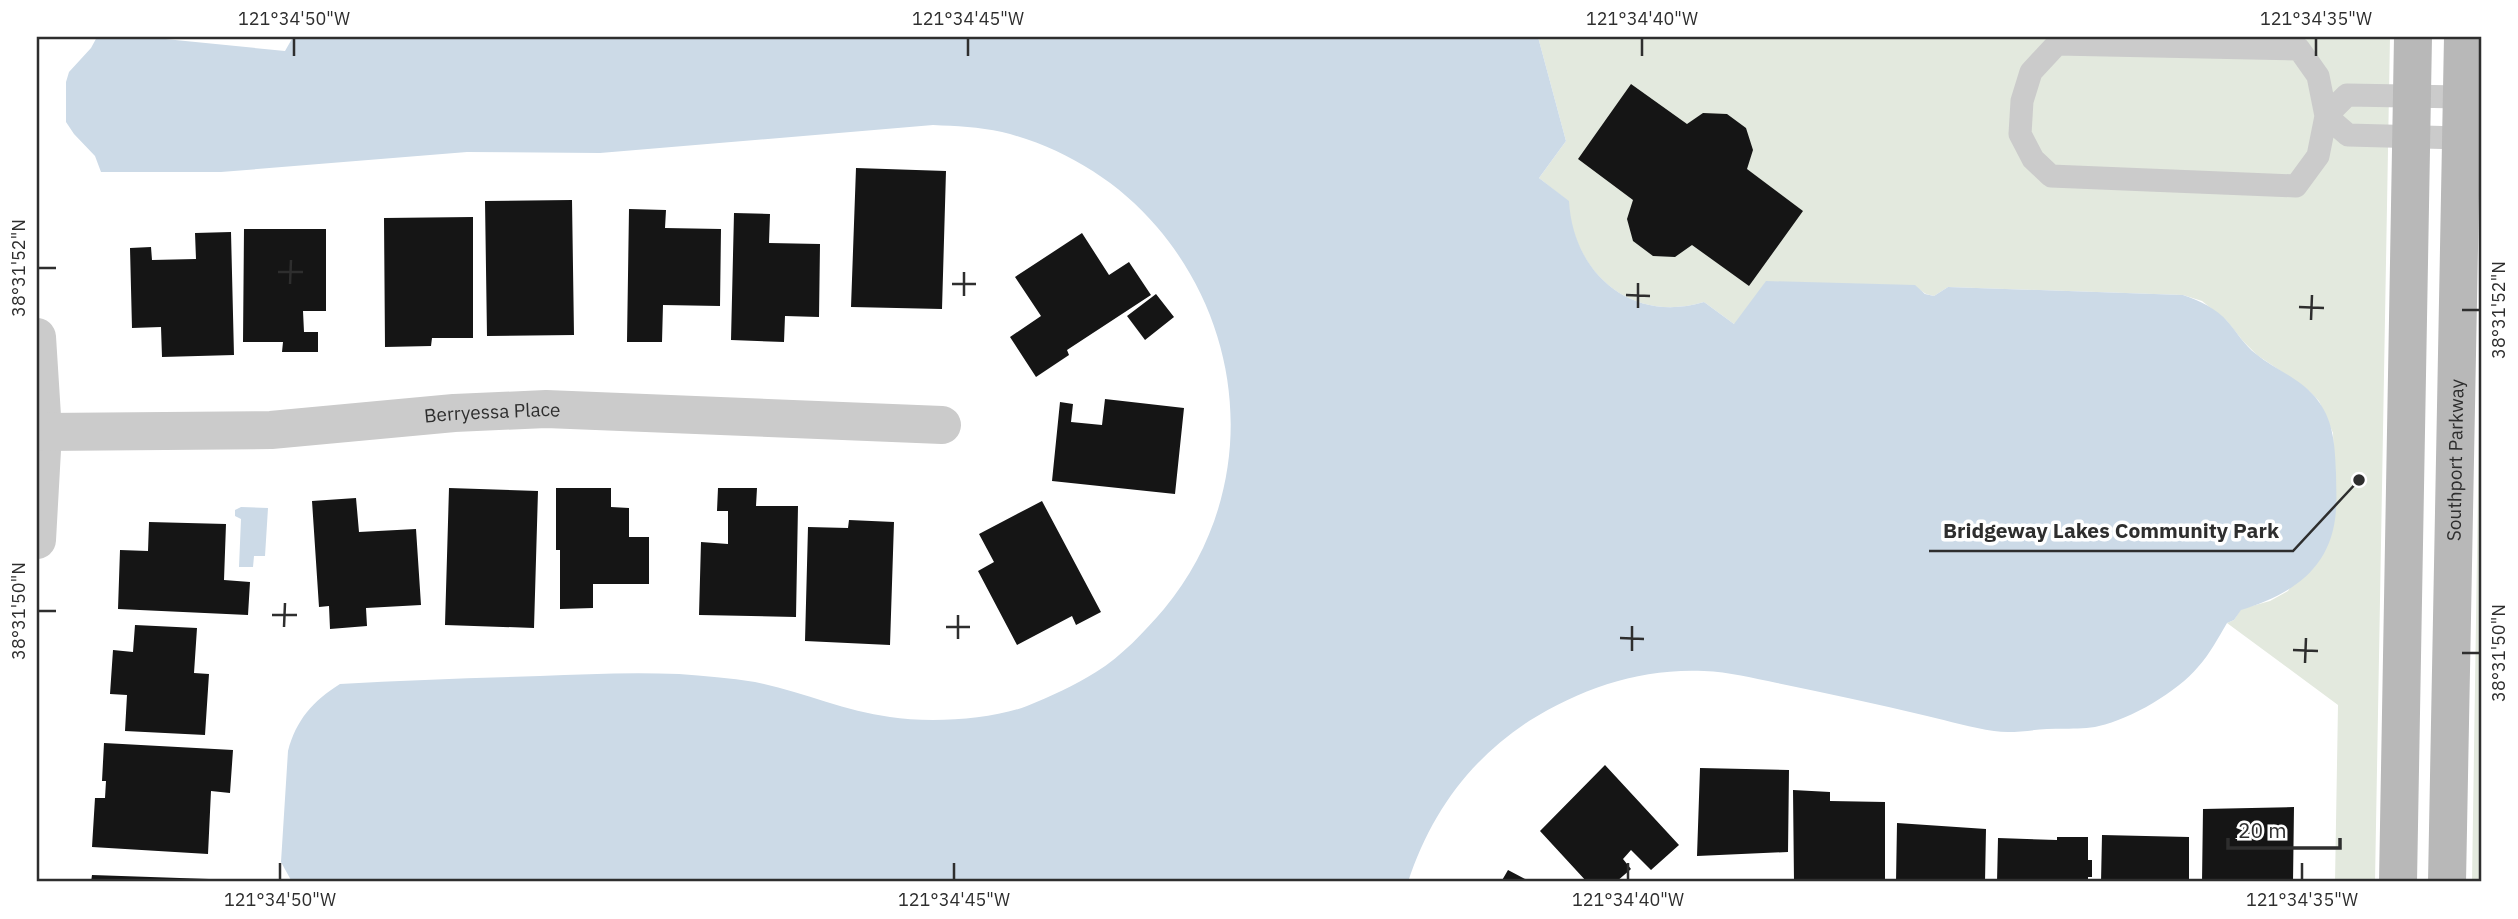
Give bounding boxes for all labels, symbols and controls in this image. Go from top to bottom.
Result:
text: 121°34'50"W [238,7,350,30]
text: 121°34'45"W [912,7,1024,30]
text: 121°34'40"W [1586,7,1698,30]
text: 121°34'35"W [2260,7,2372,30]
text: 38°31'52"N [7,219,30,317]
text: 38°31'52"N [2487,261,2510,359]
street label: Southport Parkway [2441,378,2469,541]
street label: Berryessa Place [423,397,561,428]
callout: Bridgeway Lakes Community Park [1929,509,2293,551]
text: Bridgeway Lakes Community Park [1943,516,2280,544]
text: 38°31'50"N [7,562,30,660]
text: 38°31'50"N [2487,604,2510,702]
scale bar [2228,807,2340,851]
text: 20 m [2238,816,2287,844]
text: 121°34'50"W [224,888,336,911]
text: 121°34'45"W [898,888,1010,911]
text: 121°34'40"W [1572,888,1684,911]
text: 121°34'35"W [2246,888,2358,911]

